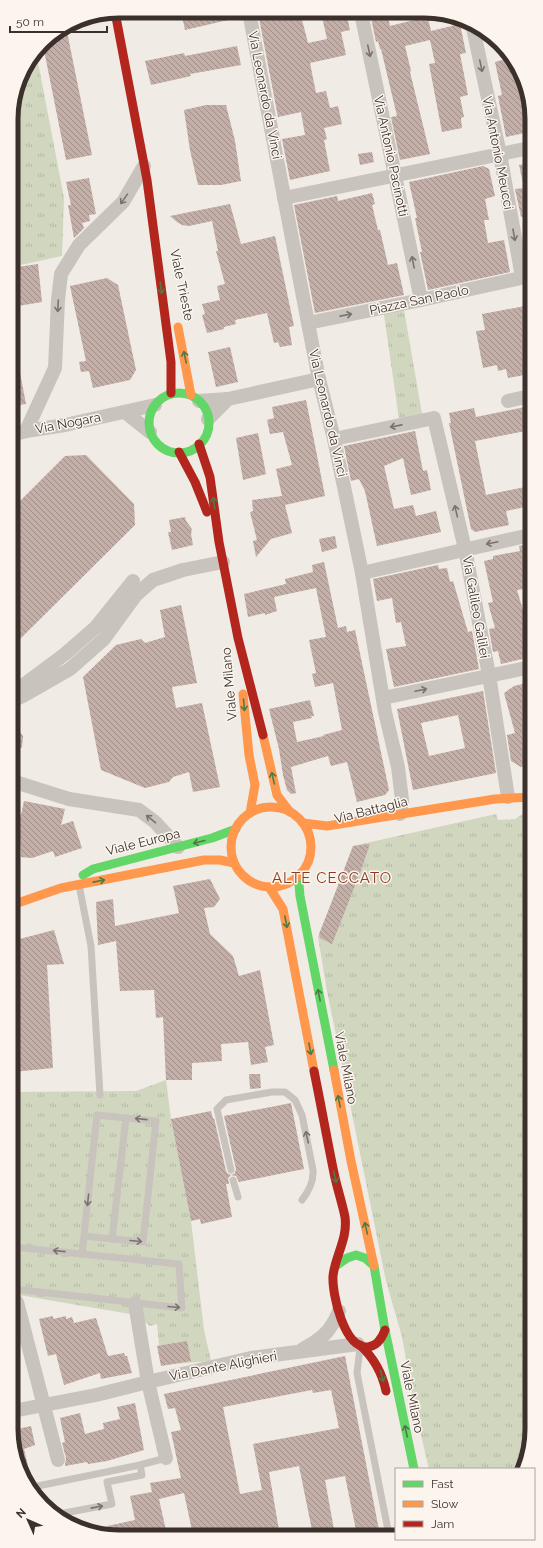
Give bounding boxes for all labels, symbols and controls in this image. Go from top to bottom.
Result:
scale bar [10,8,107,34]
text: 50 m [16,15,44,29]
street label: Via Leonardo da Vinci [245,30,285,160]
one-way arrow [366,44,374,57]
one-way arrow [478,60,486,73]
street label: Via Antonio Pacinotti [371,94,411,218]
street label: Via Antonio Meucci [480,95,516,211]
one-way arrow [120,193,128,204]
one-way arrow [511,228,519,241]
street label: Viale Trieste [167,248,197,323]
one-way arrow [408,256,416,269]
one-way arrow [157,281,165,294]
street label: Piazza San Paolo [368,282,470,318]
one-way arrow [54,299,61,312]
one-way arrow [339,311,352,319]
street label: Via Leonardo da Vinci [306,348,350,478]
one-way arrow [180,351,188,364]
street label: Via Nogara [34,409,102,437]
one-way arrow [390,422,403,430]
one-way arrow [210,497,218,510]
one-way arrow [452,505,460,518]
one-way arrow [486,540,499,548]
street label: Via Galileo Galilei [460,555,492,659]
street label: Viale Milano [218,647,240,721]
one-way arrow [414,685,427,693]
one-way arrow [240,698,248,711]
one-way arrow [268,772,276,785]
street label: Via Battaglia [333,794,409,826]
one-way arrow [146,815,156,824]
street label: Viale Europa [104,826,182,858]
one-way arrow [192,838,205,846]
district label: ALTE CECCATO [272,869,392,887]
one-way arrow [92,877,105,885]
one-way arrow [282,915,290,928]
one-way arrow [314,989,322,1002]
street label: Viale Milano [332,1031,360,1106]
one-way arrow [306,1043,314,1056]
one-way arrow [335,1095,343,1108]
one-way arrow [135,1115,148,1123]
one-way arrow [302,1131,310,1144]
one-way arrow [332,1170,340,1183]
one-way arrow [84,1193,91,1206]
one-way arrow [361,1222,369,1235]
one-way arrow [130,1237,143,1245]
one-way arrow [53,1248,66,1255]
one-way arrow [167,1303,180,1310]
street label: Via Dante Alighieri [168,1348,278,1384]
street label: Viale Milano [397,1360,427,1435]
one-way arrow [379,1370,386,1383]
one-way arrow [402,1425,410,1438]
legend [395,1468,535,1540]
text: Fast [431,1477,454,1491]
text: Slow [431,1497,458,1511]
north arrow [8,1500,48,1540]
one-way arrow [90,1502,103,1510]
text: N [14,1506,29,1521]
text: Jam [431,1517,454,1531]

